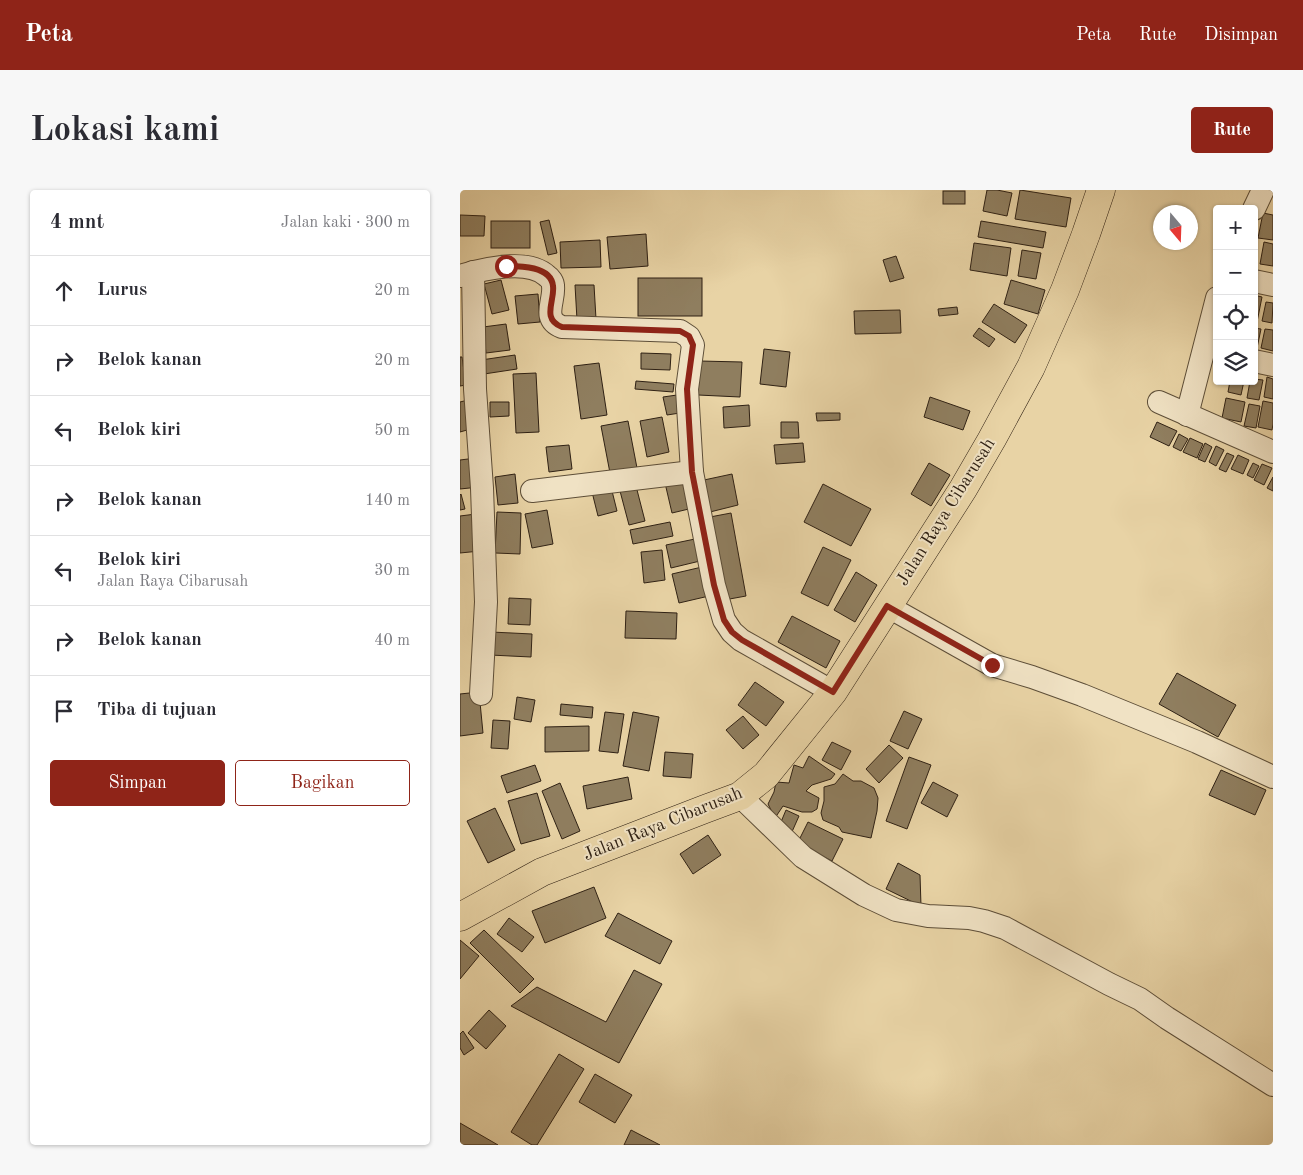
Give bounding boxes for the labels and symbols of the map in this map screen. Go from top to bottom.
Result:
north arrow [1153,205,1198,250]
route start [495,255,518,278]
street label: Jalan Raya Cibarusah [893,435,999,589]
route end [981,654,1004,677]
street label: Jalan Raya Cibarusah [581,784,745,864]

